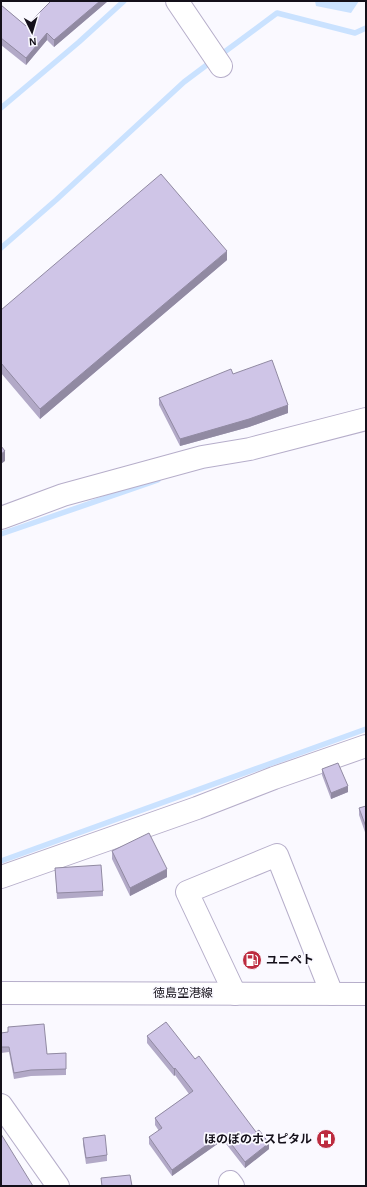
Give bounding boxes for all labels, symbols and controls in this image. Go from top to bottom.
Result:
north arrow [12,12,52,52]
text: N [29,36,37,47]
fuel station icon: ユニペト [241,949,263,971]
place label: ユニペト [266,954,314,966]
street label: 徳島空港線 [153,986,213,999]
hospital icon: ほのぼのホスピタル [315,1128,337,1150]
place label: ほのぼのホスピタル [204,1132,312,1145]

